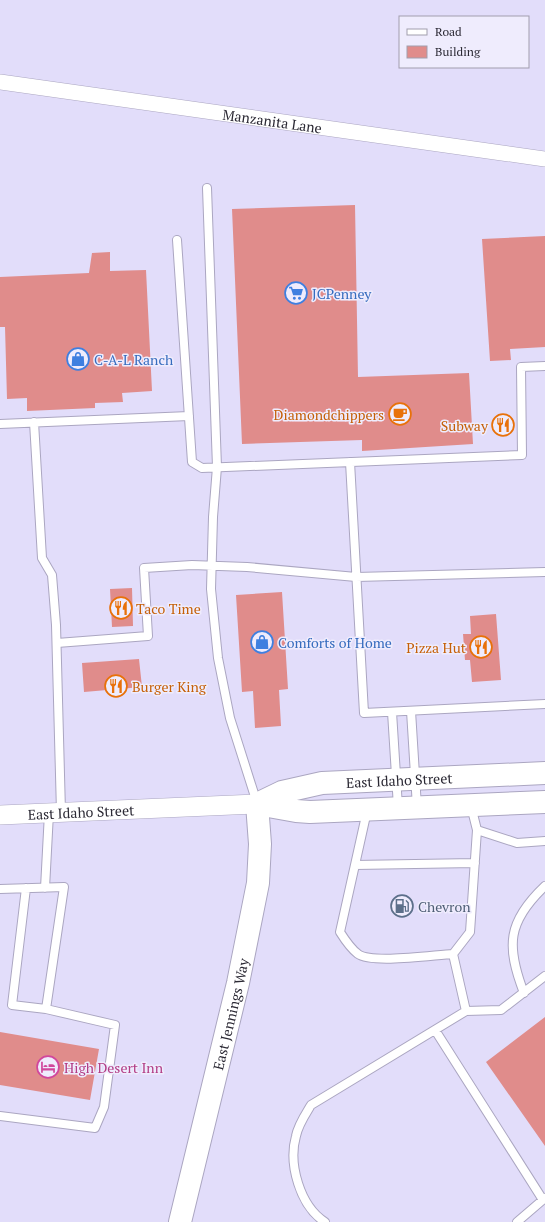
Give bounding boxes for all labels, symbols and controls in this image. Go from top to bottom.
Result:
legend [399,16,529,68]
text: Road [435,24,462,39]
text: Building [435,44,481,59]
street label: Manzanita Lane [222,104,323,137]
supermarket icon: JCPenney [283,280,309,306]
place label: JCPenney [312,284,372,303]
shop icon: C-A-L Ranch [65,346,91,372]
place label: C-A-L Ranch [94,350,173,369]
cafe icon: Diamondchippers [387,401,413,427]
place label: Diamondchippers [274,405,384,424]
restaurant icon: Subway [490,412,516,438]
place label: Subway [441,416,489,435]
restaurant icon: Taco Time [108,595,134,621]
place label: Taco Time [136,599,201,618]
shop icon: Comforts of Home [249,629,275,655]
place label: Comforts of Home [278,633,392,652]
restaurant icon: Pizza Hut [468,634,494,660]
place label: Pizza Hut [406,638,467,657]
restaurant icon: Burger King [103,673,129,699]
place label: Burger King [132,677,207,696]
street label: East Idaho Street [346,768,454,791]
street label: East Idaho Street [27,800,135,823]
fuel station icon: Chevron [389,893,415,919]
place label: Chevron [418,897,471,916]
street label: East Jennings Way [208,956,252,1072]
hotel icon: High Desert Inn [35,1054,61,1080]
place label: High Desert Inn [64,1058,164,1077]

